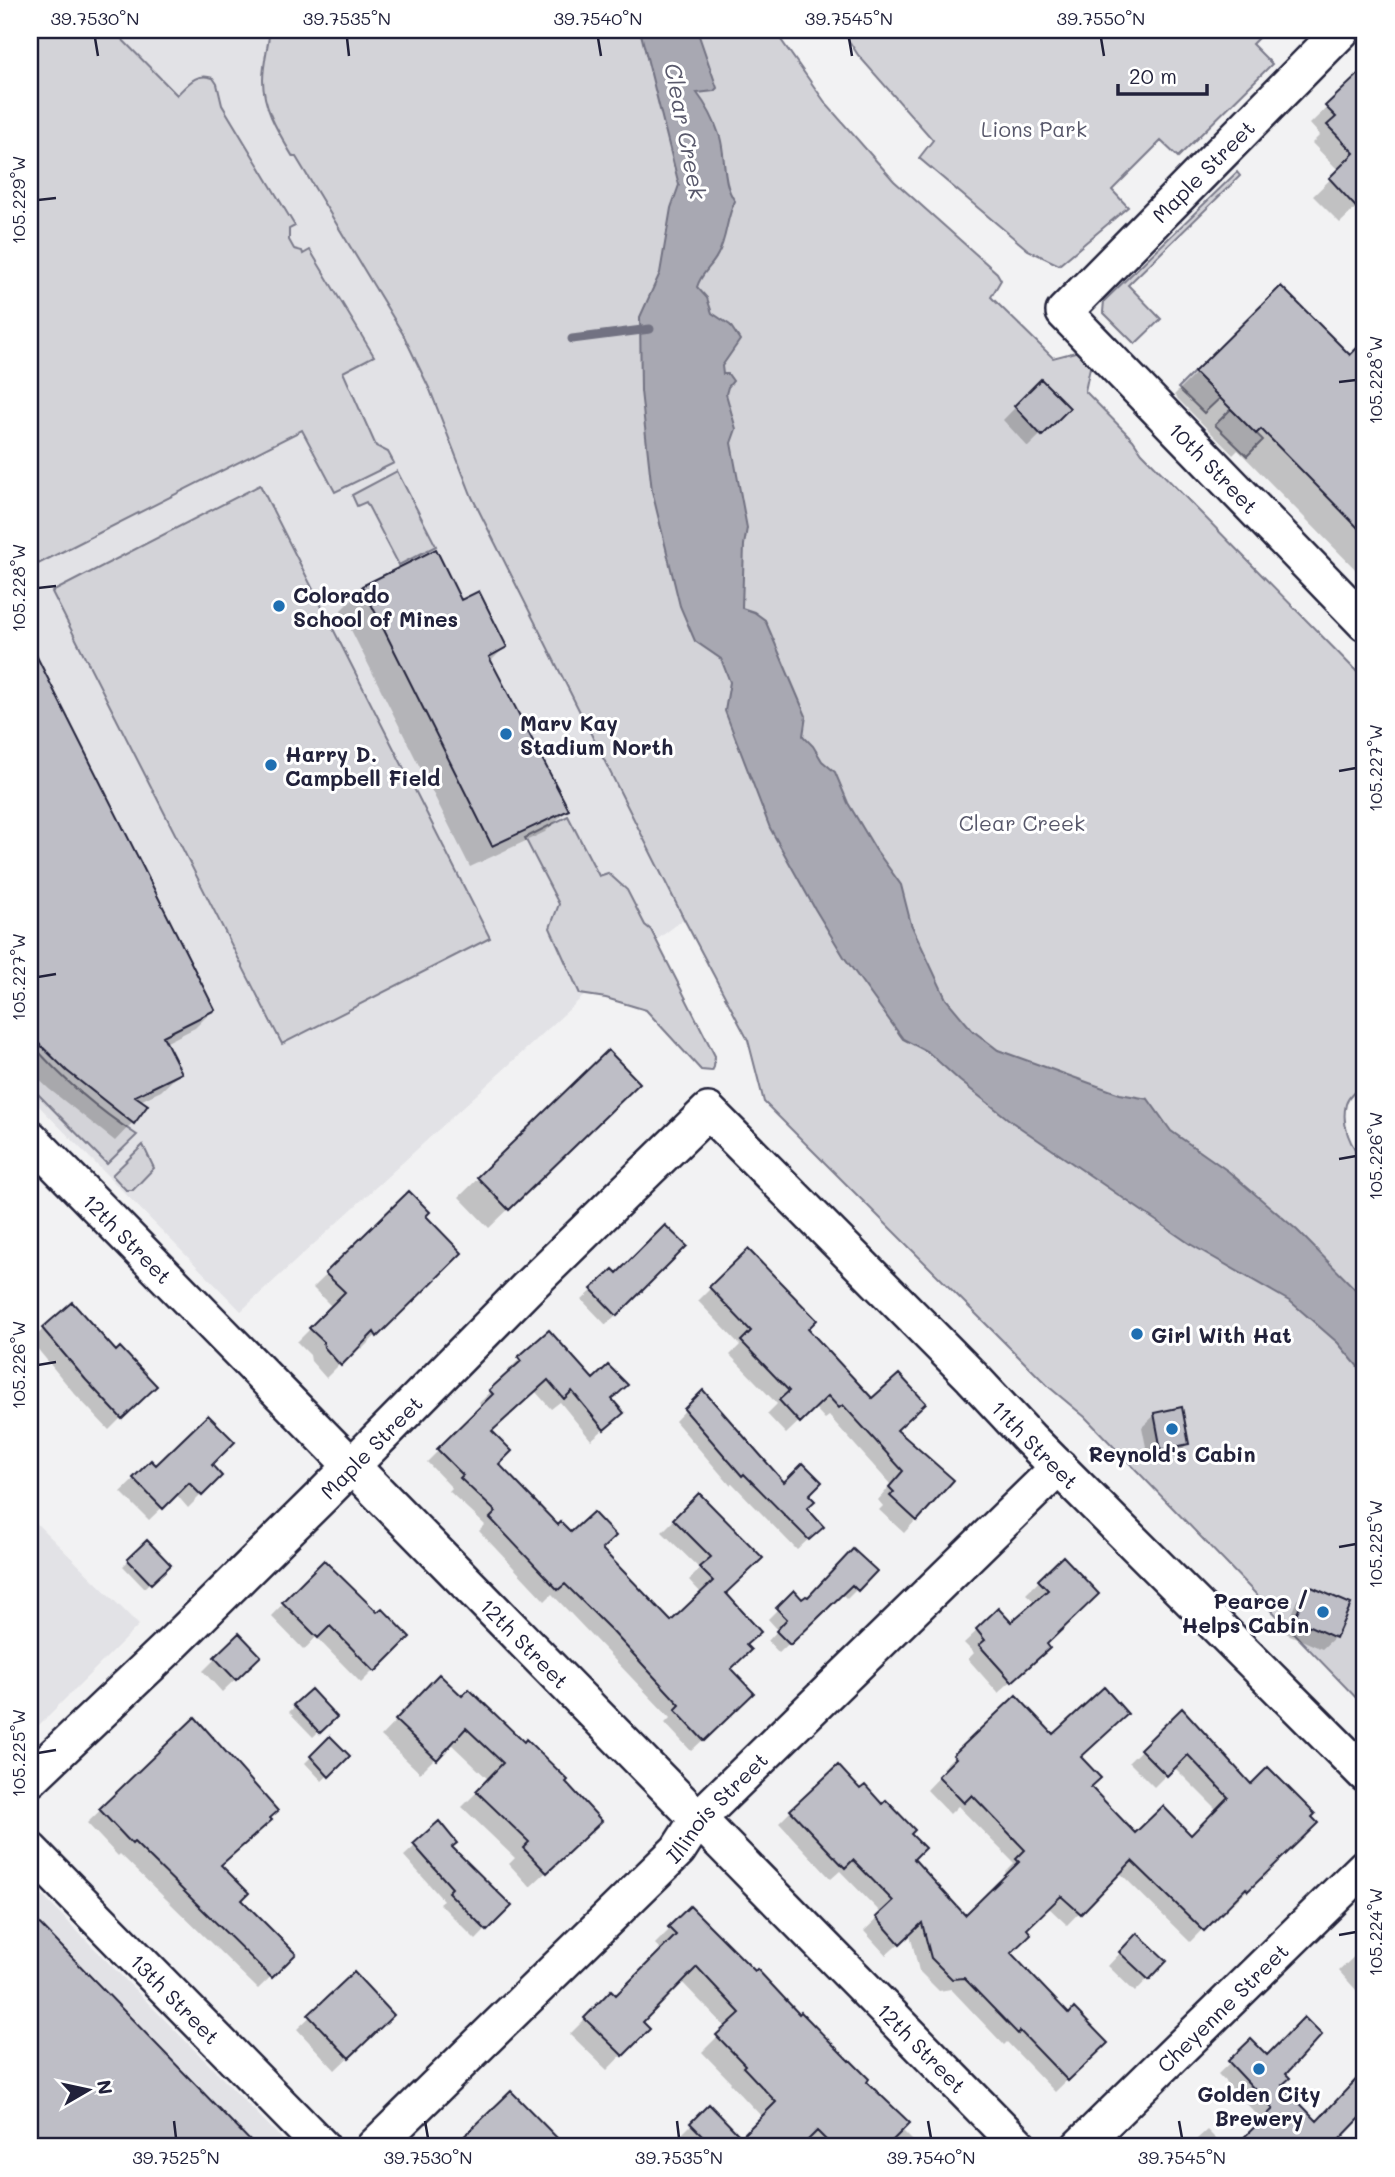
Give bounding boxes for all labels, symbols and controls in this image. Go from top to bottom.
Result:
text: 39.7530°N [51,6,139,30]
text: 39.7535°N [303,6,391,30]
text: 39.7540°N [554,6,642,30]
text: 39.7545°N [805,6,893,30]
text: 39.7550°N [1057,6,1145,30]
scale bar [1118,52,1208,96]
water label: Clear Creek [658,60,714,203]
text: 20 m [1129,62,1177,89]
street label: Maple Street [1146,114,1260,228]
park label: Lions Park [981,115,1087,142]
text: 105.229°W [6,156,30,244]
text: 105.228°W [1363,336,1387,424]
street label: 10th Street [1164,416,1265,519]
text: 105.228°W [6,544,30,632]
place label: Colorado School of Mines [293,581,458,632]
marker: Colorado School of Mines [271,598,287,614]
place label: Marv Kay Stadium North [520,709,673,760]
text: 105.227°W [1363,724,1387,812]
marker: Marv Kay Stadium North [498,726,514,742]
place label: Harry D. Campbell Field [285,740,440,791]
marker: Harry D. Campbell Field [263,757,279,773]
park label: Clear Creek [959,809,1085,836]
text: 105.227°W [6,933,30,1021]
text: 105.226°W [1363,1112,1387,1200]
street label: 12th Street [78,1187,178,1289]
text: 105.226°W [6,1321,30,1409]
place label: Girl With Hat [1151,1321,1292,1348]
marker: Girl With Hat [1129,1326,1145,1342]
street label: Maple Street [314,1389,428,1504]
street label: 11th Street [986,1394,1085,1494]
marker: Reynold's Cabin [1164,1421,1180,1437]
place label: Reynold's Cabin [1089,1440,1255,1468]
text: 105.225°W [1363,1500,1387,1588]
place label: Pearce / Helps Cabin [1182,1587,1309,1638]
street label: 12th Street [475,1592,575,1693]
marker: Pearce / Helps Cabin [1315,1604,1331,1620]
text: 105.225°W [6,1709,30,1797]
street label: Illinois Street [660,1746,773,1868]
text: 105.224°W [1363,1888,1387,1976]
street label: Cheyenne Street [1150,1937,1293,2077]
street label: 13th Street [125,1947,226,2049]
street label: 12th Street [872,1997,972,2098]
north arrow [52,2054,122,2124]
marker: Golden City Brewery [1251,2061,1267,2077]
text: N [92,2078,119,2096]
place label: Golden City Brewery [1197,2080,1321,2132]
text: 39.7525°N [132,2145,220,2169]
text: 39.7530°N [384,2145,472,2169]
text: 39.7535°N [635,2145,723,2169]
text: 39.7540°N [887,2145,975,2169]
text: 39.7545°N [1138,2145,1226,2169]

